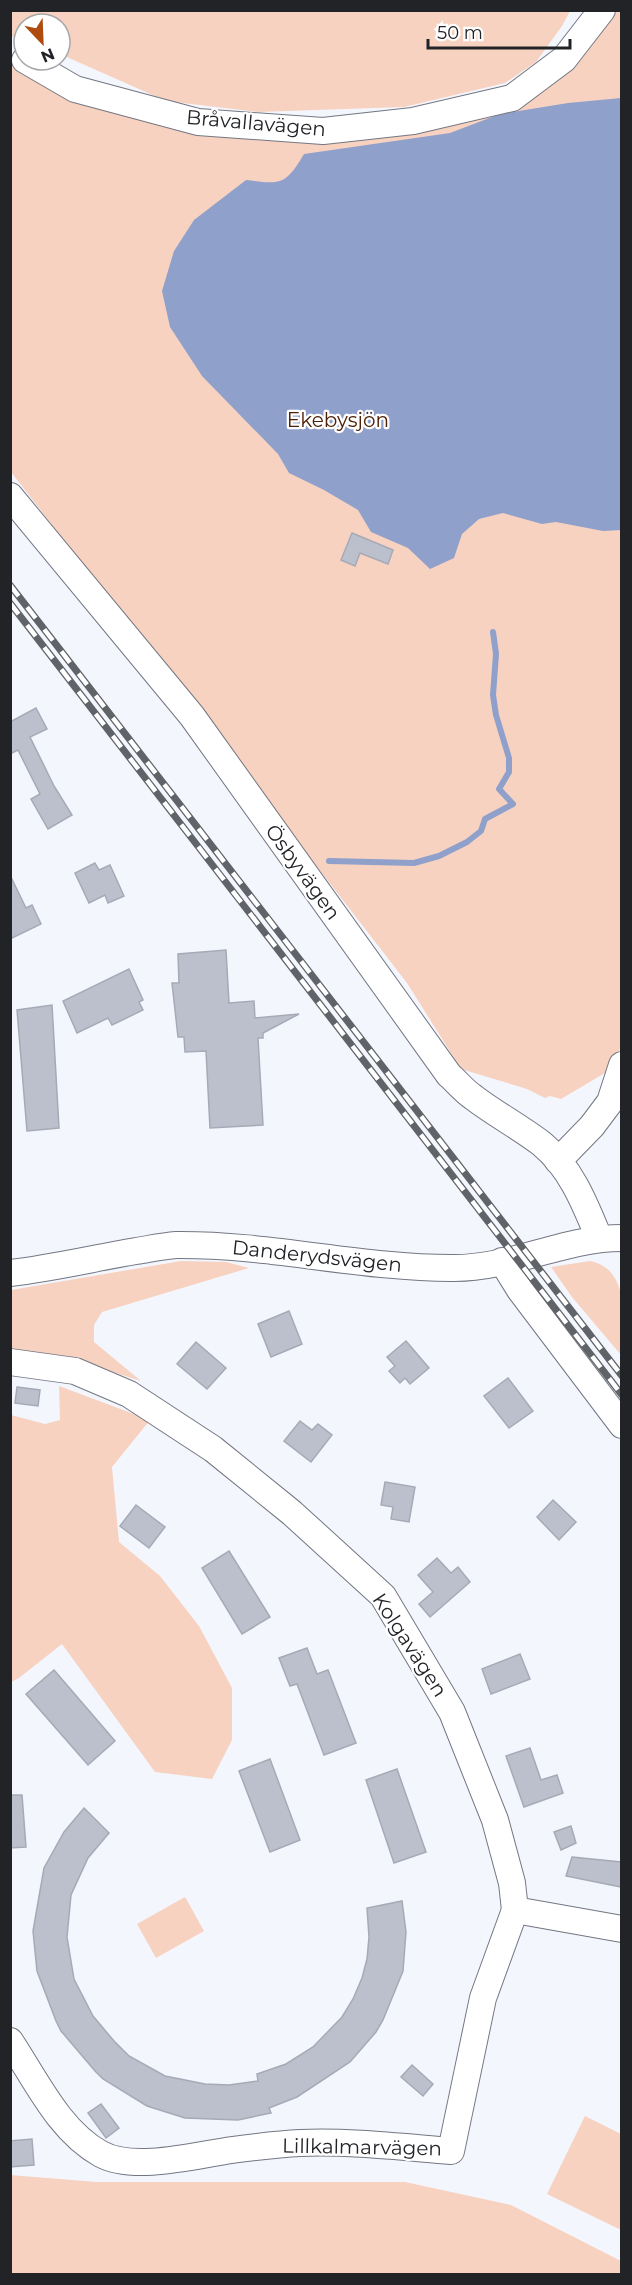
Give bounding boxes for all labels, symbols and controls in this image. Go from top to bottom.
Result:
north arrow [12,12,72,72]
scale bar [428,12,570,50]
text: 50 m [437,22,483,44]
text: N [38,44,57,67]
street label: Bråvallavägen [185,105,327,141]
park label: Ekebysjön [287,408,389,432]
street label: Ösbyvägen [260,820,346,924]
street label: Danderydsvägen [231,1235,403,1277]
street label: Kolgavägen [368,1589,452,1701]
street label: Lillkalmarvägen [282,2134,442,2160]

